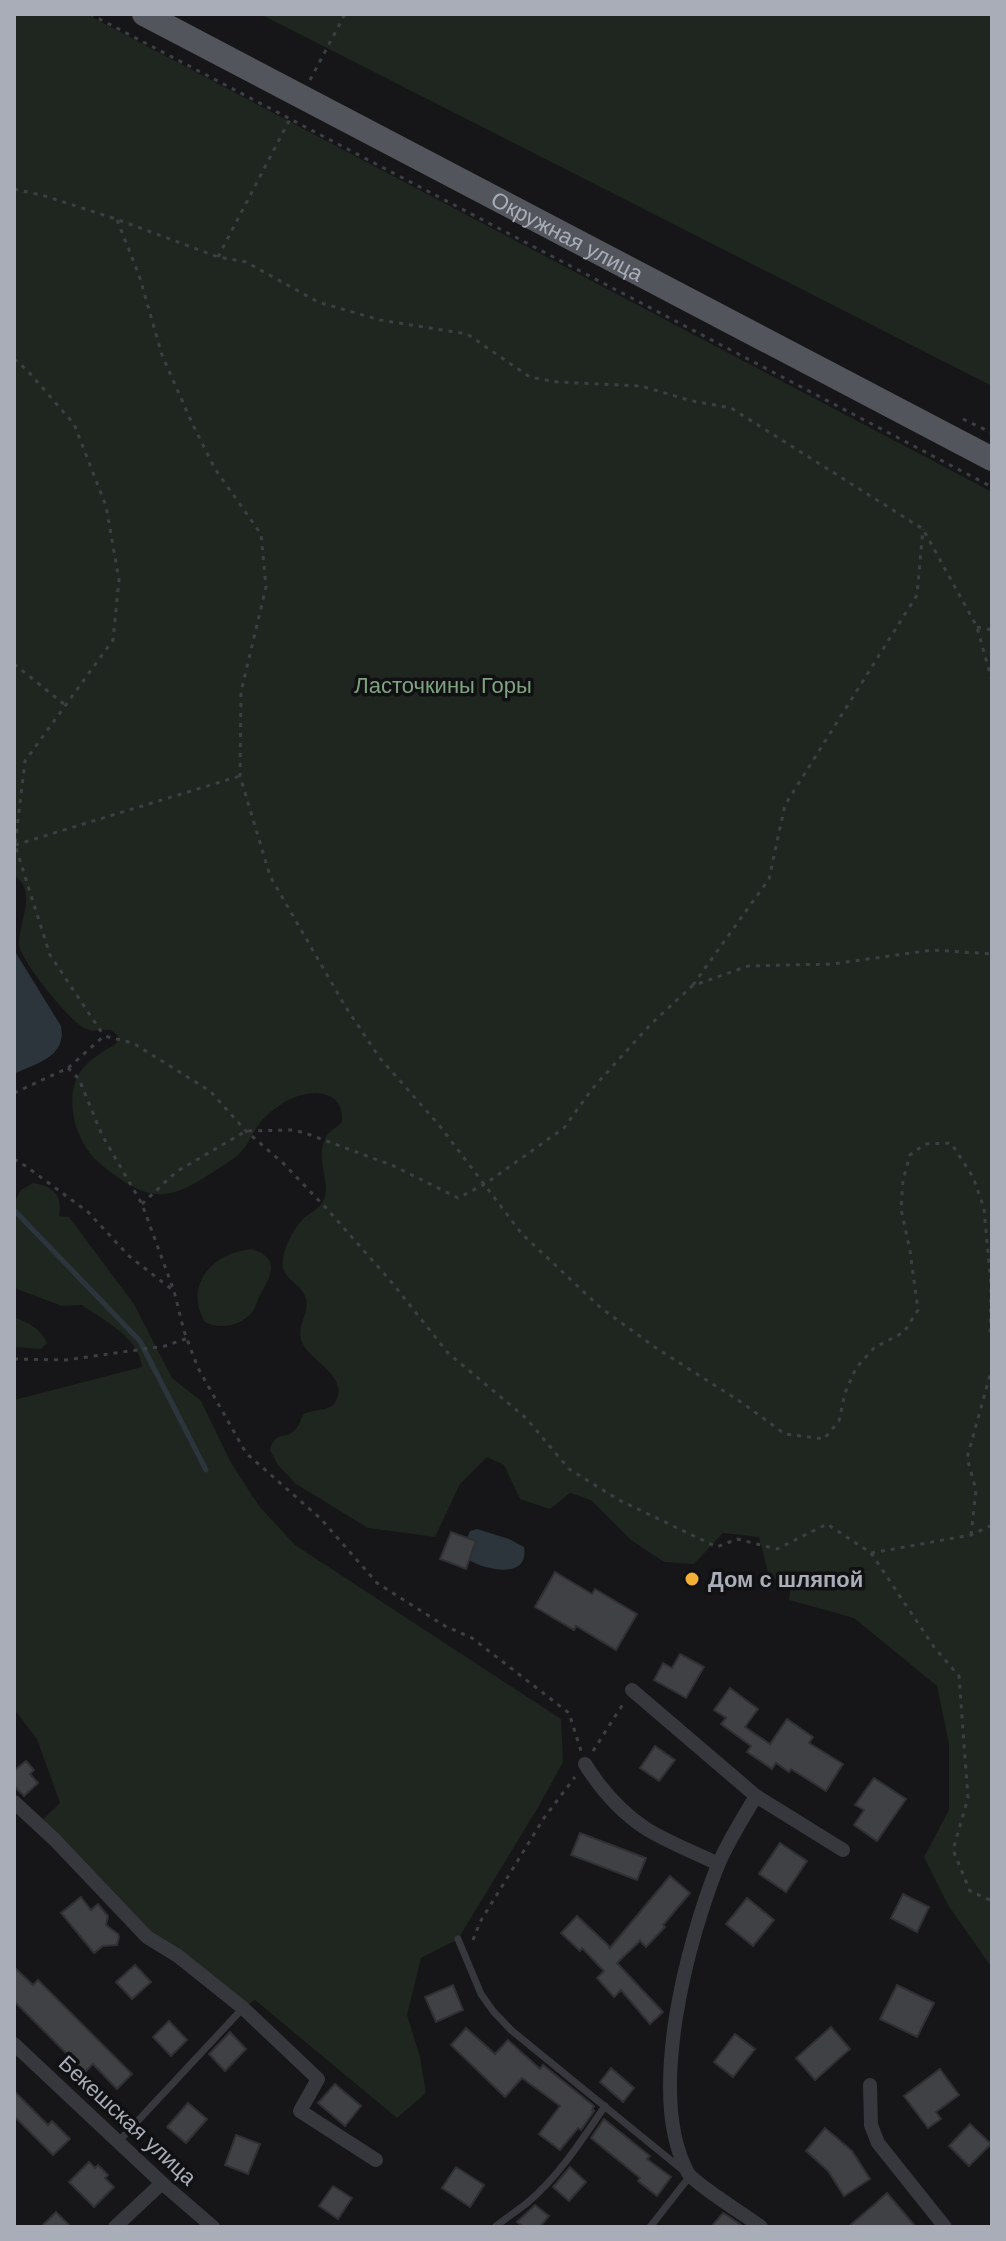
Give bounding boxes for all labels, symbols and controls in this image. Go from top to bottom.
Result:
street label: Окружная улица [487,187,648,287]
park label: Ласточкины Горы [354,673,532,698]
place label: Дом с шляпой [708,1567,863,1592]
marker: Дом с шляпой [683,1570,701,1588]
street label: Бекешская улица [54,2050,202,2191]

